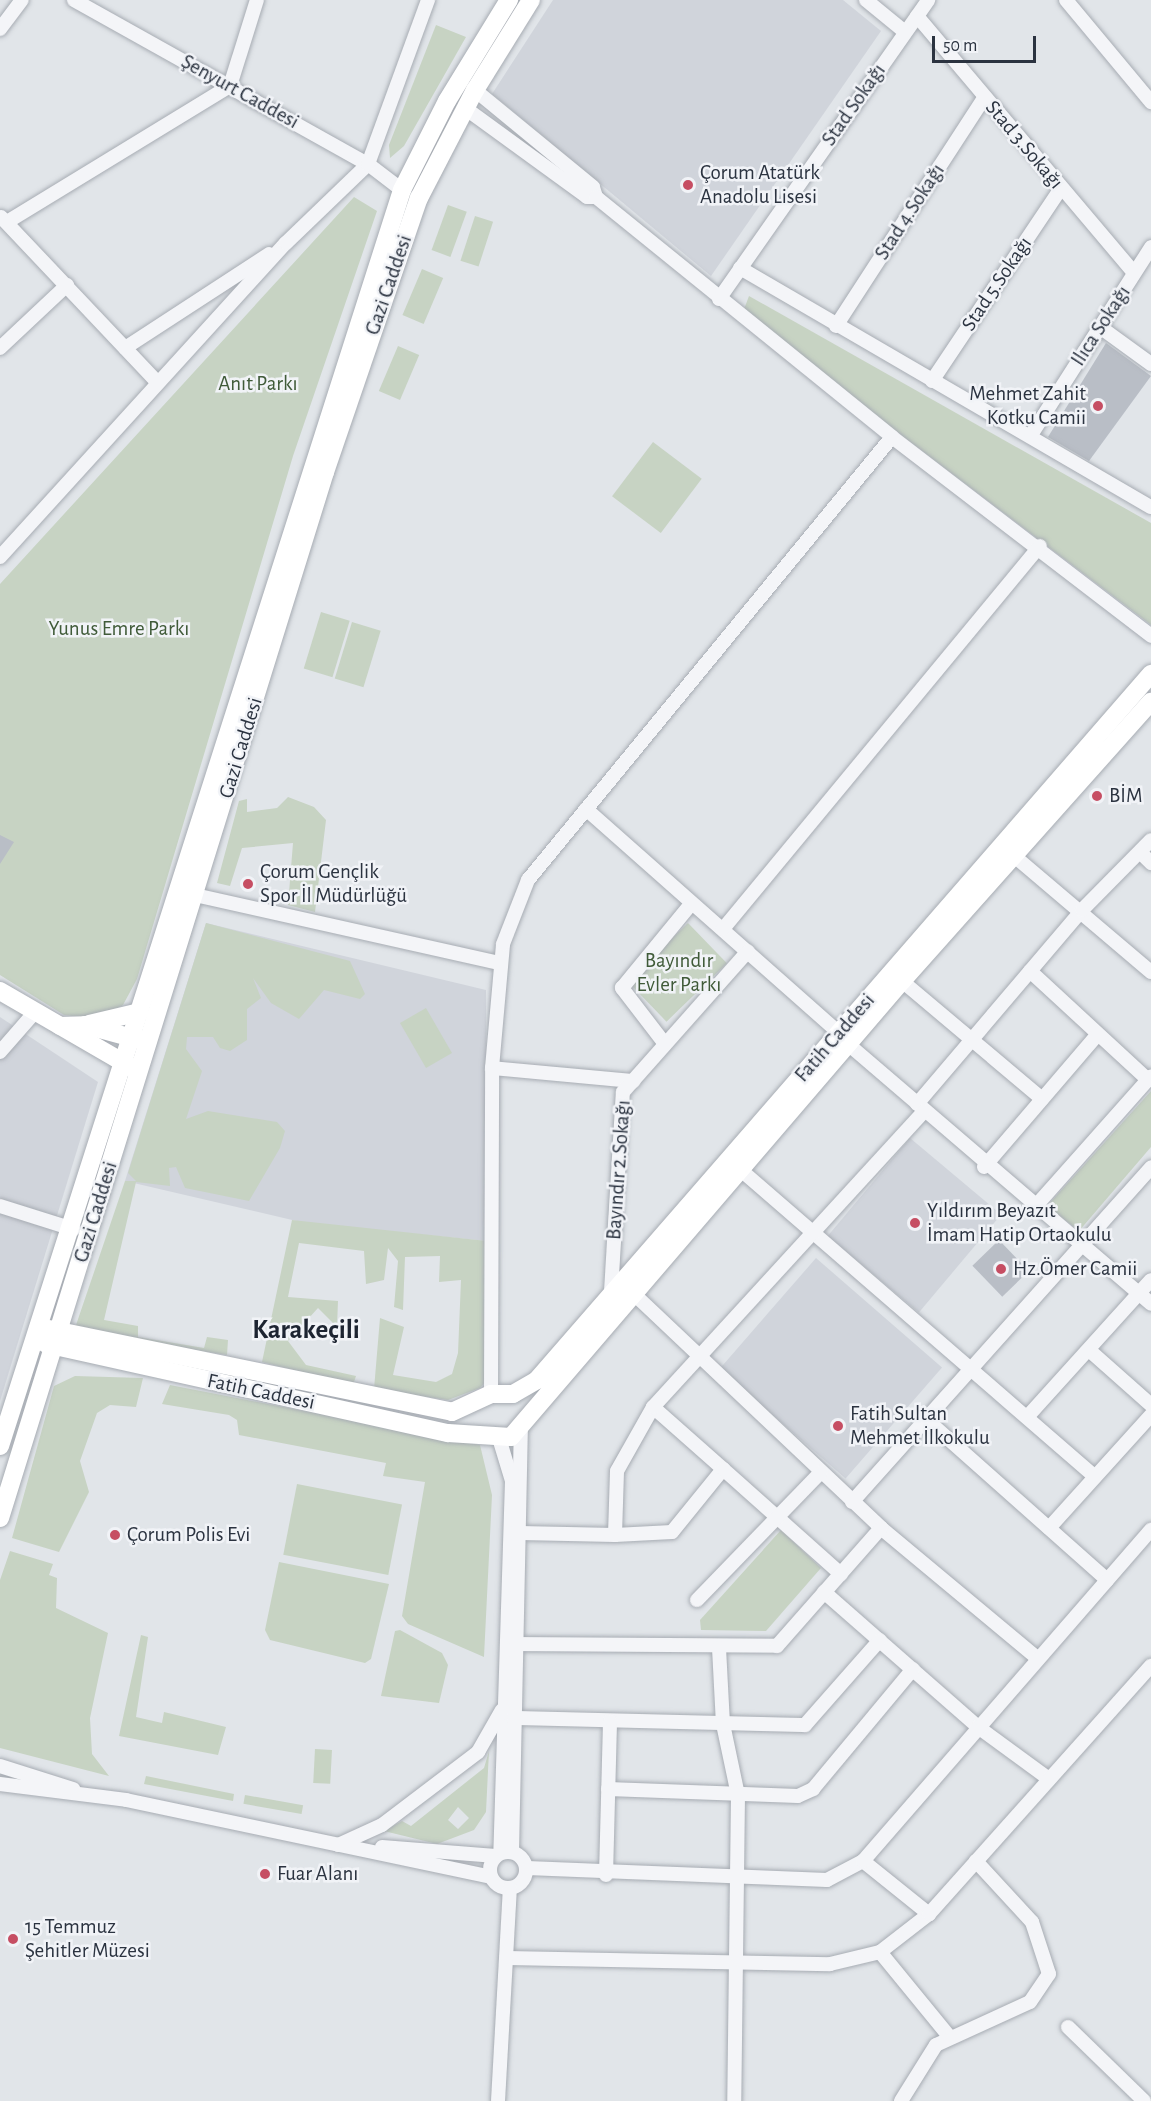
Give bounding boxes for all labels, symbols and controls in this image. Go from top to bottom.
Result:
scale bar [935,24,1038,62]
text: 50 m [943,37,977,55]
street label: Şenyurt Caddesi [177,49,303,135]
street label: Stad Sokağı [817,59,891,151]
street label: Stad 3.Sokağı [980,96,1068,194]
street label: Stad 4.Sokağı [870,159,950,265]
place label: Çorum Atatürk Anadolu Lisesi [700,160,820,210]
marker: Çorum Atatürk Anadolu Lisesi [681,178,695,192]
street label: Gazi Caddesi [360,232,418,338]
street label: Stad 5.Sokağı [956,232,1038,336]
street label: Ilıca Sokağı [1066,281,1136,371]
park label: Anıt Parkı [218,371,298,397]
place label: Mehmet Zahit Kotku Camii [969,381,1086,431]
marker: Mehmet Zahit Kotku Camii [1091,399,1105,413]
park label: Yunus Emre Parkı [49,616,189,642]
street label: Gazi Caddesi [214,695,268,801]
place label: BİM [1109,783,1142,809]
marker: BİM [1090,789,1104,803]
place label: Çorum Gençlik Spor İl Müdürlüğü [260,859,407,909]
marker: Çorum Gençlik Spor İl Müdürlüğü [241,877,255,891]
park label: Bayındır Evler Parkı [637,948,721,998]
street label: Fatih Caddesi [790,989,880,1087]
street label: Bayındır 2.Sokağı [602,1099,636,1241]
street label: Gazi Caddesi [69,1159,123,1265]
place label: Yıldırım Beyazıt İmam Hatip Ortaokulu [927,1198,1112,1248]
marker: Yıldırım Beyazıt İmam Hatip Ortaokulu [908,1216,922,1230]
place label: Hz.Ömer Camii [1013,1256,1137,1282]
marker: Hz.Ömer Camii [994,1262,1008,1276]
district label: Karakeçili [252,1314,360,1346]
street label: Fatih Caddesi [205,1368,317,1416]
place label: Fatih Sultan Mehmet İlkokulu [850,1401,990,1451]
marker: Fatih Sultan Mehmet İlkokulu [831,1419,845,1433]
place label: Çorum Polis Evi [127,1522,250,1548]
marker: Çorum Polis Evi [108,1528,122,1542]
place label: Fuar Alanı [277,1861,358,1887]
marker: Fuar Alanı [258,1867,272,1881]
place label: 15 Temmuz Şehitler Müzesi [25,1914,150,1964]
marker: 15 Temmuz Şehitler Müzesi [6,1932,20,1946]

